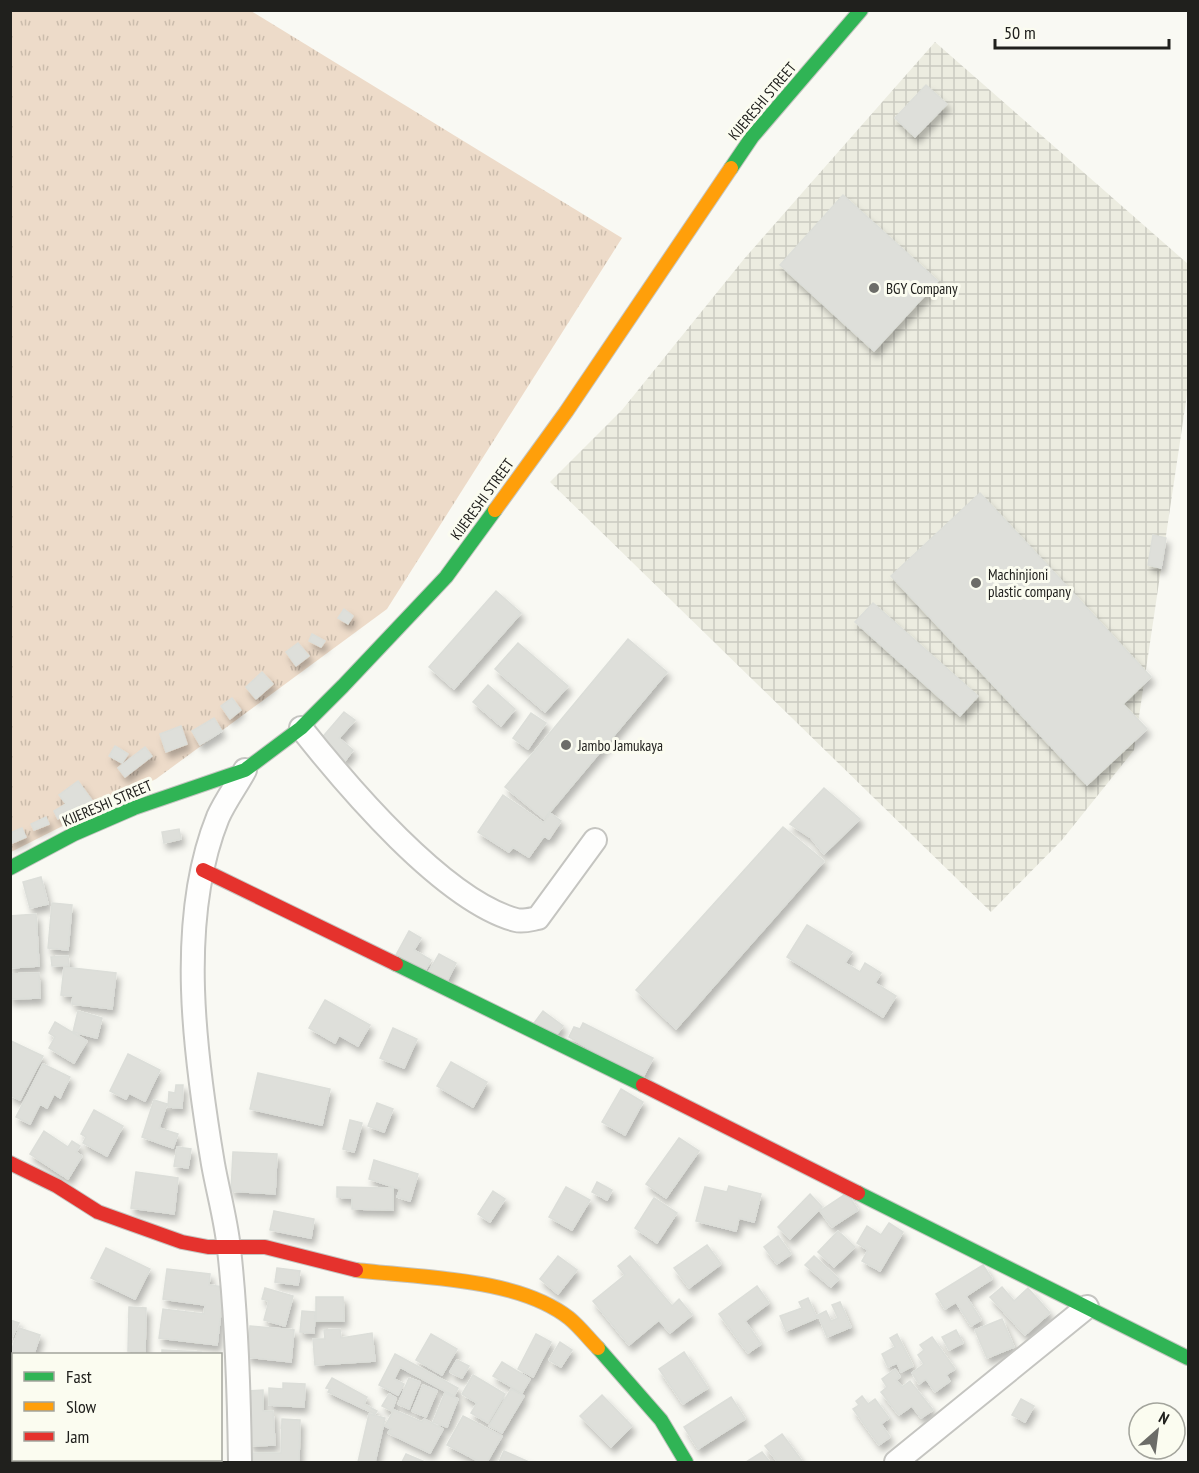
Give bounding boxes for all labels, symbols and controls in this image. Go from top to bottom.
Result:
scale bar [995,12,1169,50]
text: 50 m [1004,21,1036,44]
street label: KIJERESHI STREET [724,58,800,144]
place label: BGY Company [886,279,958,298]
marker: BGY Company [867,281,881,295]
street label: KIJERESHI STREET [446,455,518,543]
place label: Machinjioni plastic company [988,565,1071,601]
marker: Machinjioni plastic company [969,576,983,590]
place label: Jambo Jamukaya [577,736,663,755]
marker: Jambo Jamukaya [559,738,573,752]
street label: KIJERESHI STREET [59,775,155,830]
legend [12,1353,222,1461]
text: Fast [66,1365,92,1388]
text: Slow [66,1395,97,1418]
north arrow [1127,1401,1187,1461]
text: N [1156,1407,1173,1429]
text: Jam [65,1425,89,1448]

